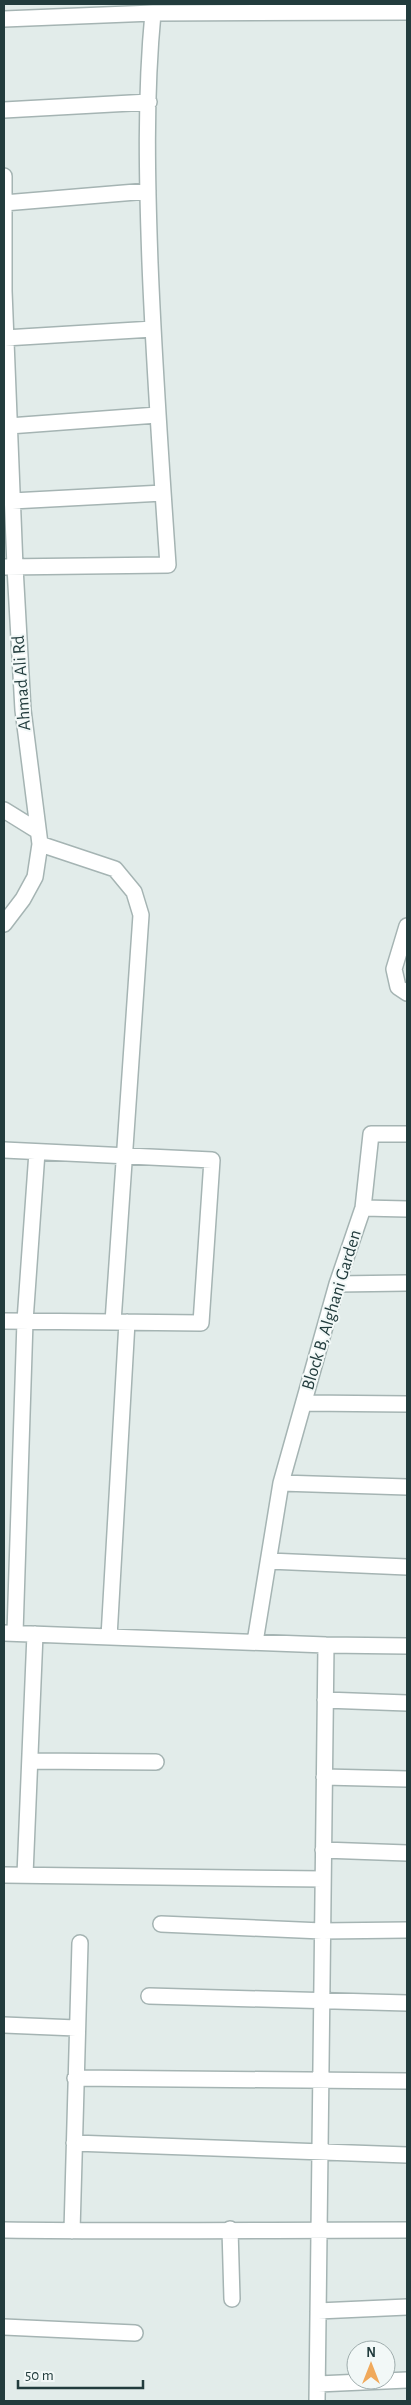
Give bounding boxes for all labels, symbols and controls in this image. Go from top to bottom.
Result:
street label: Ahmad Ali Rd [10,635,34,731]
street label: Block B, Alghani Garden [299,1228,365,1392]
north arrow [346,2340,396,2390]
text: N [366,2346,376,2360]
scale bar [18,2358,142,2390]
text: 50 m [25,2368,54,2383]

